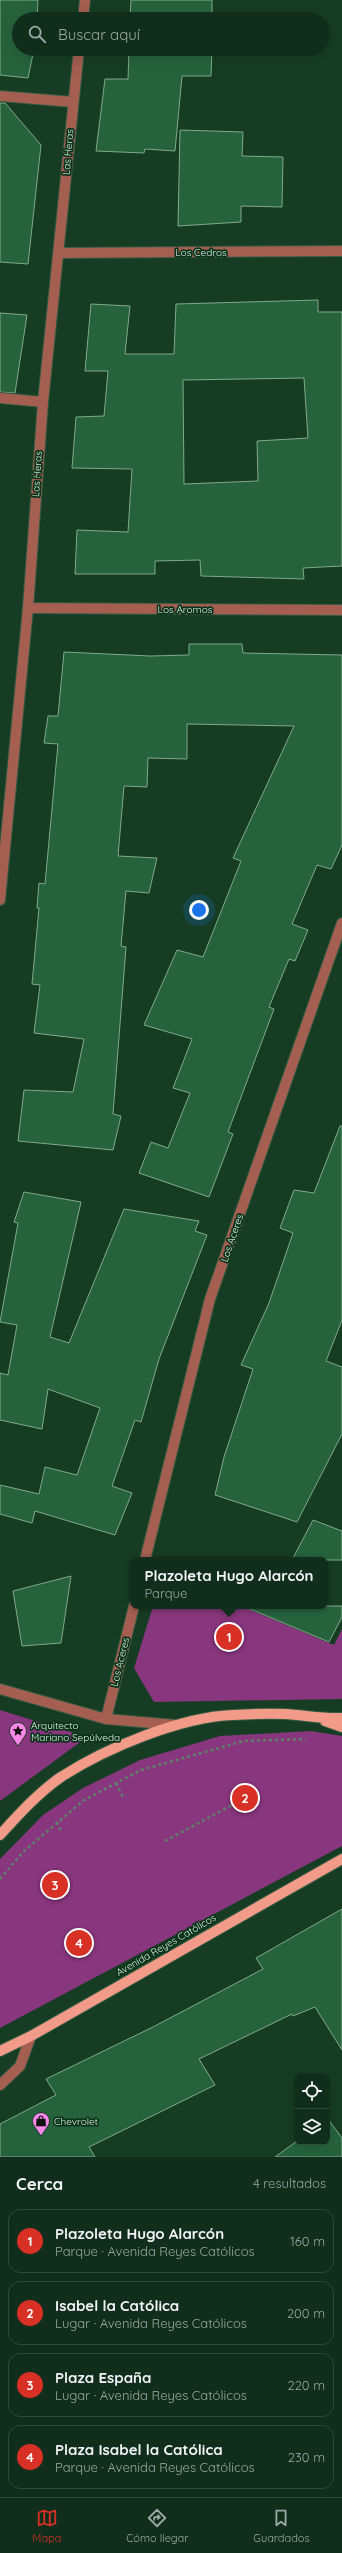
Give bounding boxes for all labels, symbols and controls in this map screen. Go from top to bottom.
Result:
search box [12,12,330,56]
icon: search [26,23,48,45]
text: Buscar aquí [58,25,140,44]
street label: Las Heras [60,128,77,176]
street label: Los Cedros [175,246,227,259]
street label: Las Heras [29,450,45,497]
street label: Los Aromos [158,603,213,616]
your location [189,900,209,920]
street label: Los Aceres [218,1212,246,1264]
popup [130,1557,328,1609]
text: Plazoleta Hugo Alarcón [144,1566,314,1585]
text: Parque [144,1585,187,1601]
pin: 1 [216,1622,242,1652]
street label: Los Aceres [108,1636,132,1688]
place label: Arquitecto Mariano Sepúlveda [31,1719,120,1744]
place icon: Arquitecto Mariano Sepúlveda [8,1721,28,1746]
pin: 2 [232,1783,258,1813]
pin: 3 [42,1870,68,1900]
street label: Avenida Reyes Católicos [114,1911,219,1979]
pin: 4 [66,1928,92,1958]
map controls [294,2073,330,2145]
button: locate [294,2073,330,2109]
button: layers [294,2109,330,2145]
shop icon: Chevrolet [31,2111,51,2136]
place label: Chevrolet [54,2115,99,2128]
text: Cerca [16,2173,63,2194]
text: 4 resultados [253,2175,326,2191]
text: Plazoleta Hugo Alarcón [55,2224,224,2243]
text: 1 [27,2233,33,2249]
text: 160 m [290,2233,325,2249]
text: Parque · Avenida Reyes Católicos [55,2243,255,2259]
text: Isabel la Católica [55,2296,179,2315]
text: 2 [26,2305,34,2321]
text: 200 m [287,2305,325,2321]
text: Lugar · Avenida Reyes Católicos [55,2315,247,2331]
text: Plaza España [55,2368,151,2387]
text: 3 [27,2377,33,2393]
text: 220 m [287,2377,325,2393]
text: Lugar · Avenida Reyes Católicos [55,2387,247,2403]
text: Plaza Isabel la Católica [55,2440,223,2459]
text: 4 [26,2449,34,2465]
text: 230 m [288,2449,325,2465]
text: Parque · Avenida Reyes Católicos [55,2459,255,2475]
tab: Mapa [32,2507,61,2545]
tab: Cómo llegar [126,2507,189,2545]
tab: Guardados [253,2507,310,2545]

